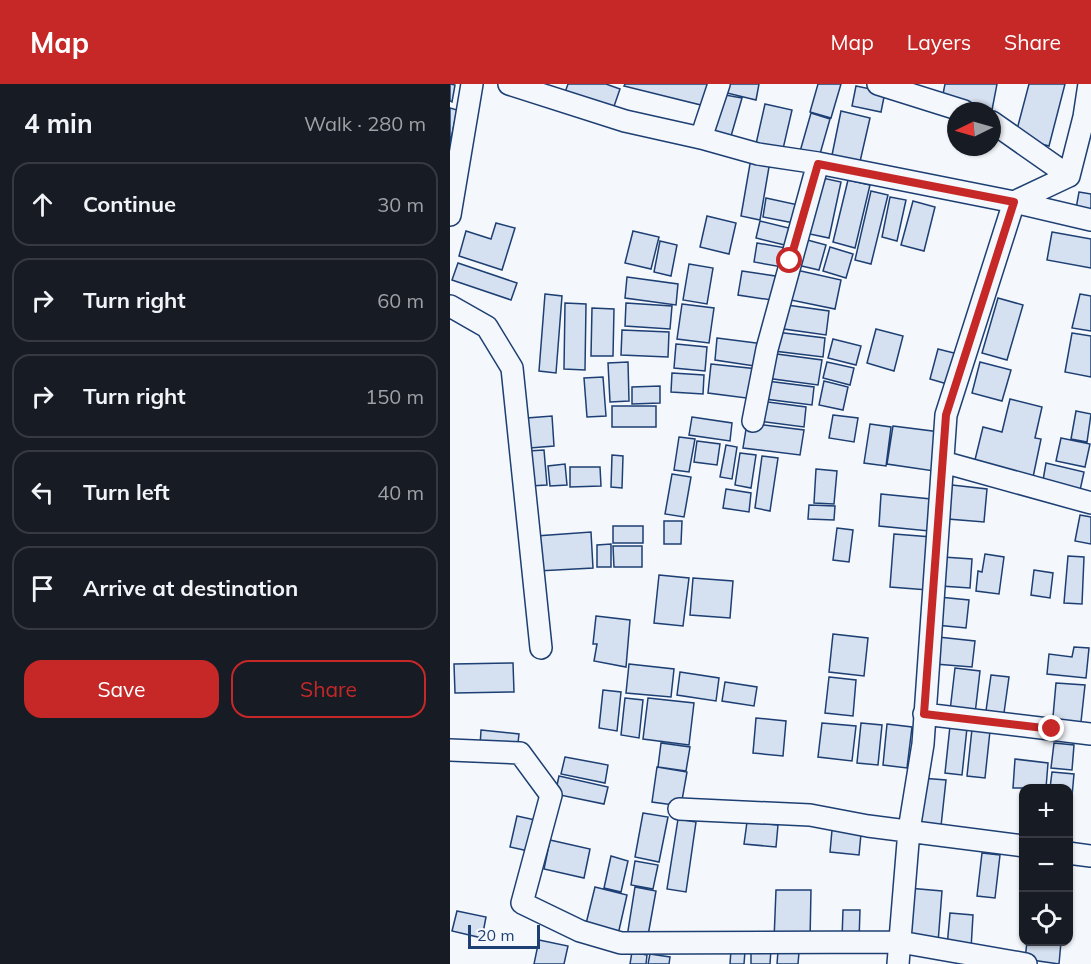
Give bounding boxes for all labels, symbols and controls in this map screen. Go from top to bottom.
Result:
text: Map [30,25,89,60]
text: Map [831,29,874,55]
text: Layers [907,29,971,55]
text: Share [1004,29,1061,55]
north arrow [947,102,1001,156]
text: 4 min [24,107,93,140]
text: Walk · 280 m [304,111,426,136]
icon: ahead [26,188,59,221]
text: Continue [83,190,176,218]
text: 30 m [377,192,424,217]
route start [776,247,802,273]
icon: right [26,284,59,317]
text: Turn right [83,286,186,314]
text: 60 m [377,288,424,313]
icon: right [26,380,59,413]
text: Turn right [83,382,186,410]
text: 150 m [365,384,424,409]
icon: left [26,476,59,509]
text: Turn left [83,478,170,506]
text: 40 m [377,480,424,505]
icon: arrive [26,572,59,605]
text: Arrive at destination [83,574,298,602]
button: Save [24,660,219,718]
button: Share [231,660,426,718]
route end [1038,715,1064,741]
map controls [1019,784,1073,946]
button: + [1019,784,1073,838]
button: − [1019,838,1073,892]
button: locate [1019,892,1073,946]
scale bar [468,922,540,950]
text: 20 m [477,925,514,945]

